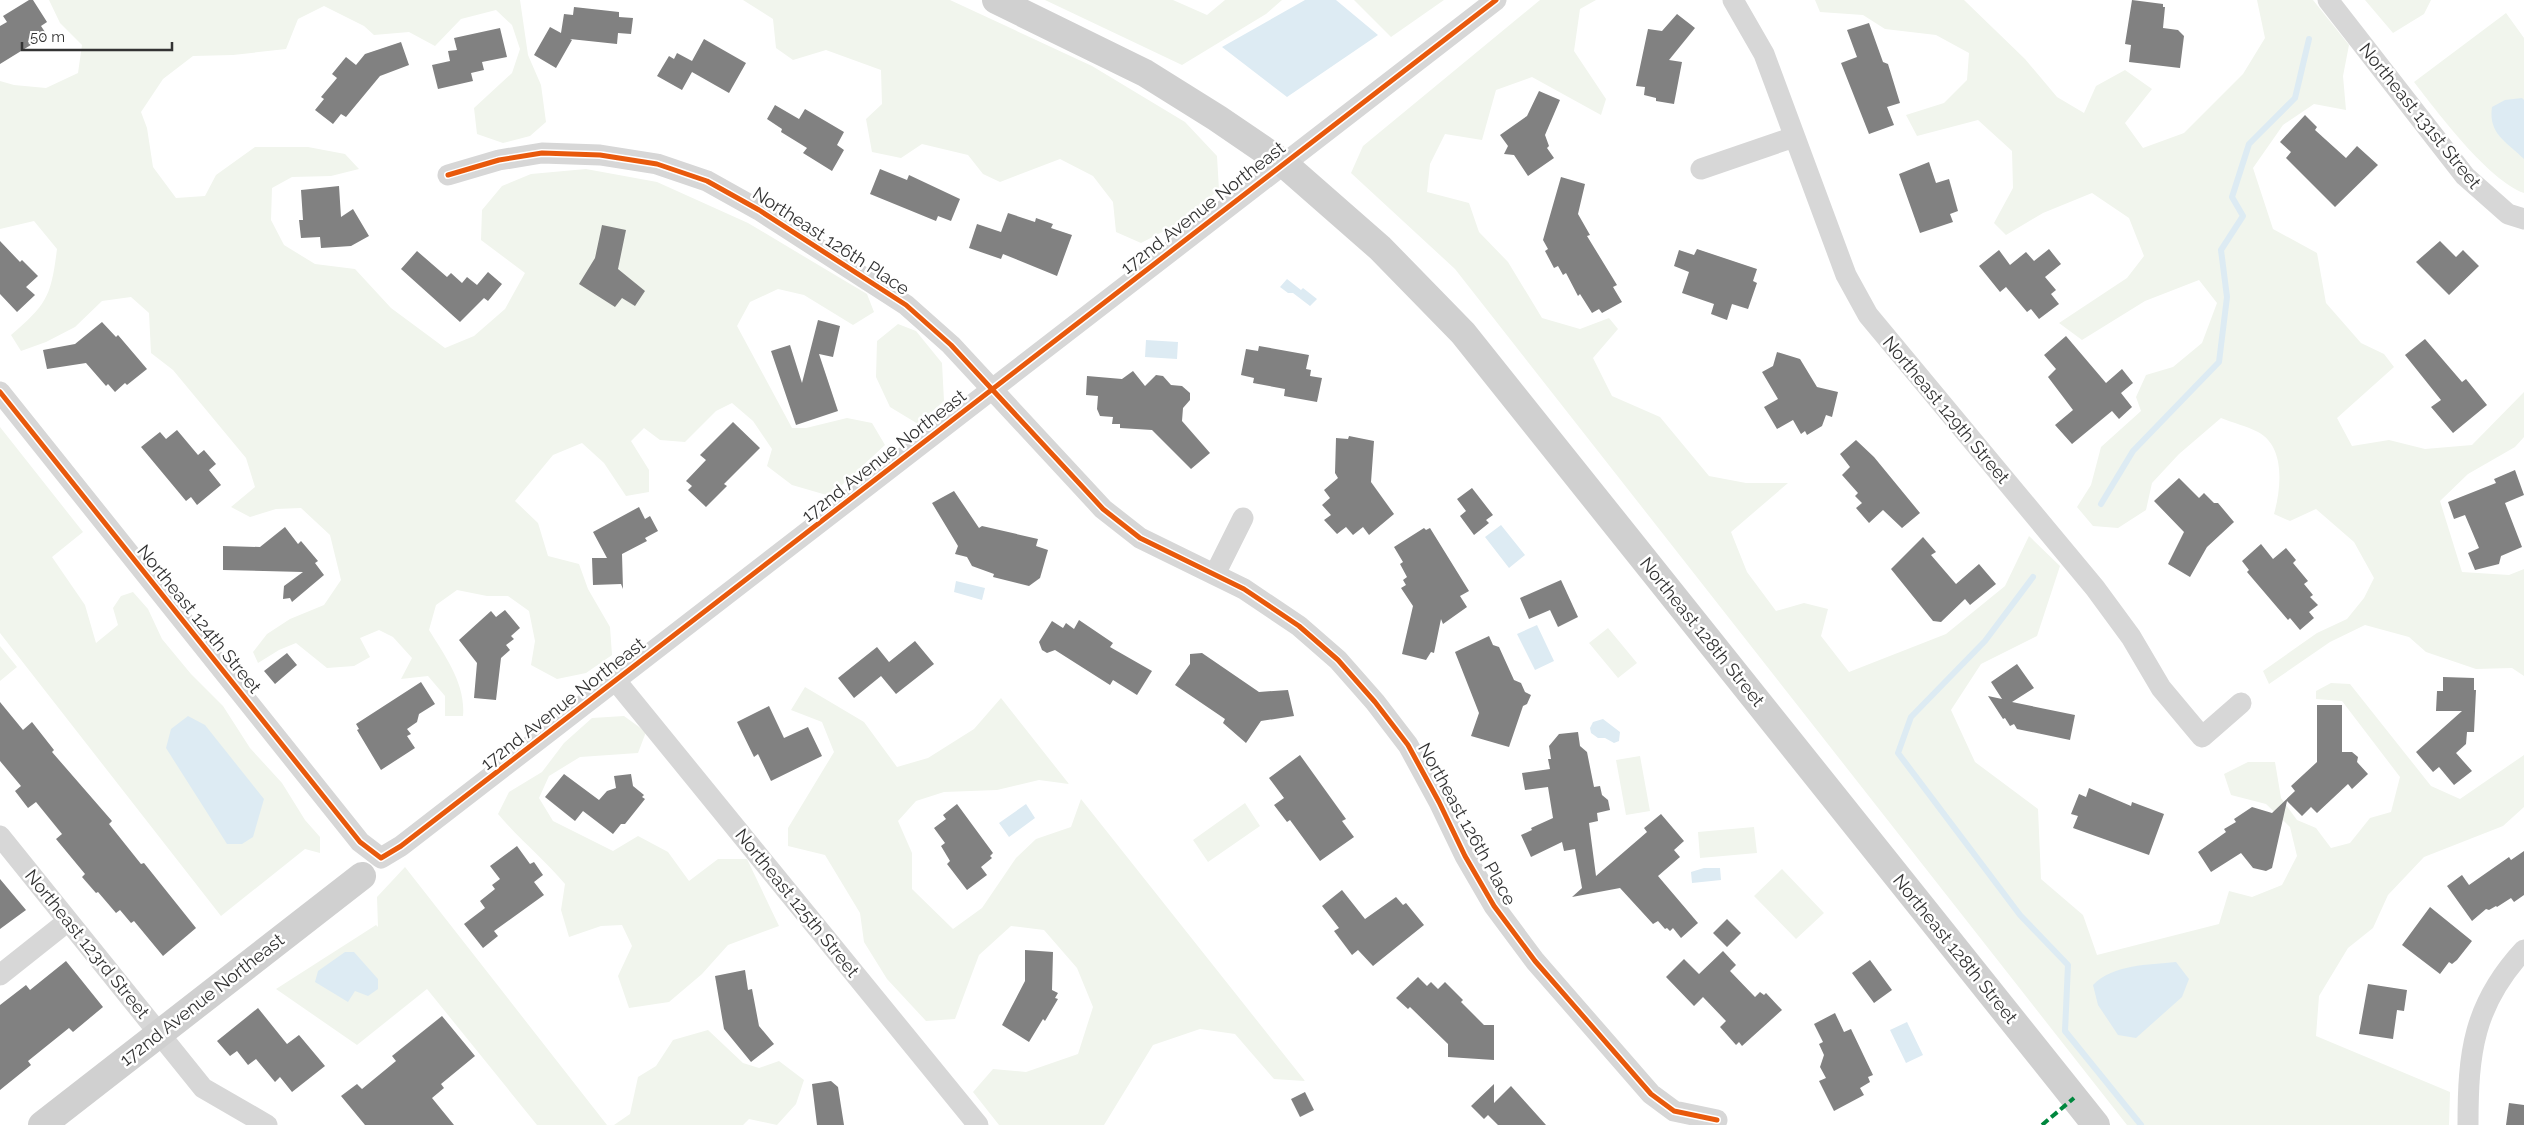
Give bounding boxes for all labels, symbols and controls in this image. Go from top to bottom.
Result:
scale bar [22,20,172,52]
text: 50 m [30,28,65,46]
street label: Northeast 131st Street [2355,39,2486,193]
street label: 172nd Avenue Northeast [1116,137,1289,278]
street label: Northeast 126th Place [749,182,914,299]
street label: Northeast 129th Street [1879,332,2014,488]
street label: 172nd Avenue Northeast [797,385,970,526]
street label: Northeast 124th Street [133,540,266,697]
street label: Northeast 128th Street [1636,553,1769,710]
street label: 172nd Avenue Northeast [476,633,649,774]
street label: Northeast 126th Place [1414,739,1521,909]
street label: Northeast 125th Street [731,824,864,981]
street label: Northeast 123rd Street [21,865,154,1022]
street label: Northeast 128th Street [1889,870,2022,1027]
street label: 172nd Avenue Northeast [115,929,288,1070]

